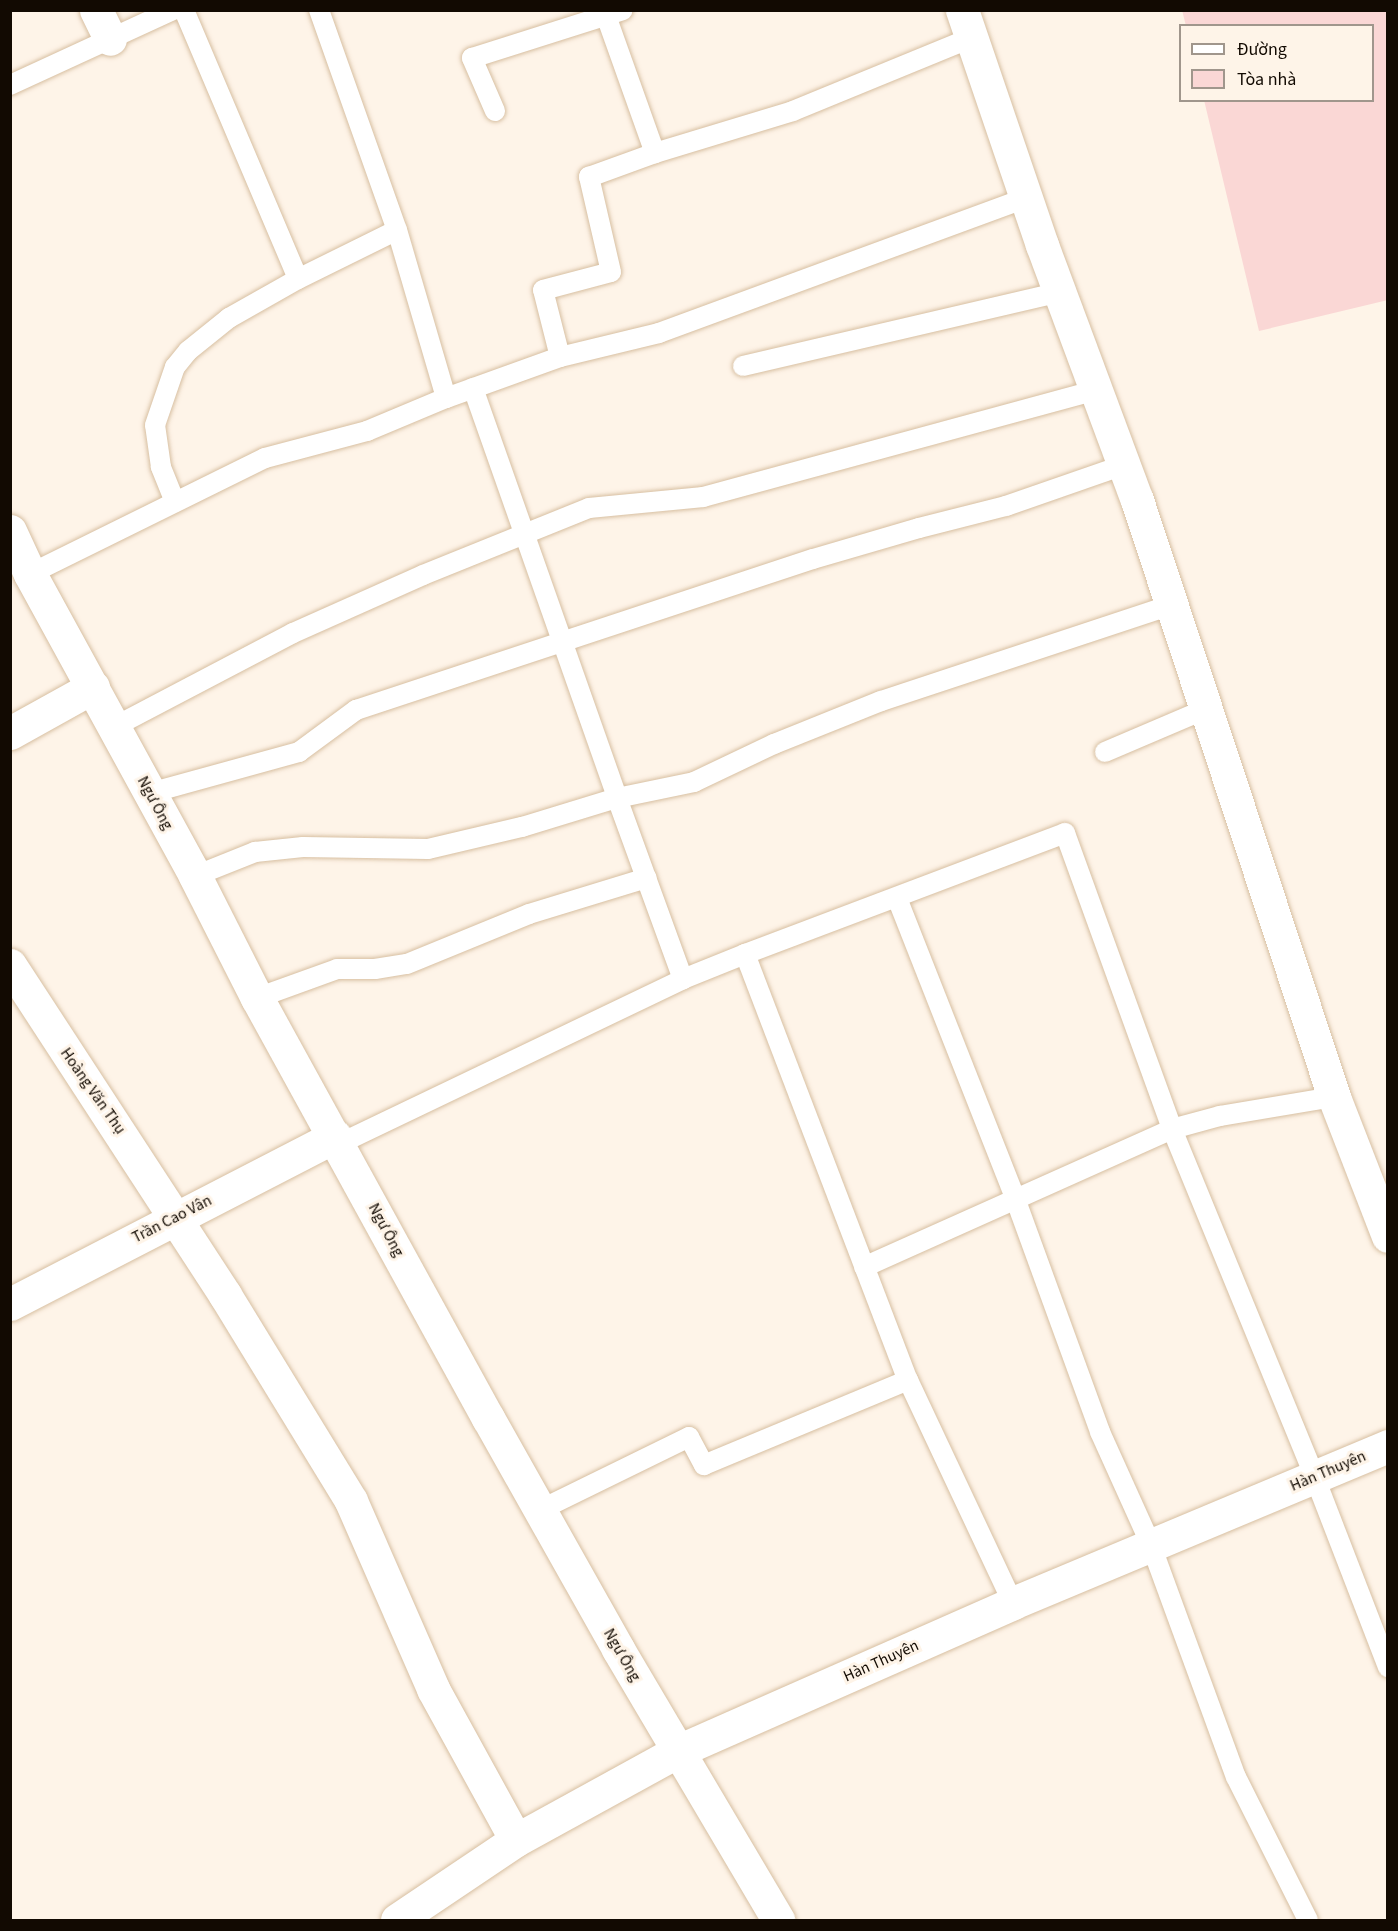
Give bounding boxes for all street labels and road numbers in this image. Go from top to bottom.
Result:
street label: Ngư Ông [133,773,177,833]
street label: Hoàng Văn Thụ [56,1044,130,1138]
street label: Trần Cao Vân [129,1191,215,1247]
street label: Ngư Ông [364,1200,408,1260]
street label: Hàn Thuyên [1287,1446,1369,1496]
street label: Ngư Ông [599,1625,645,1685]
street label: Hàn Thuyên [840,1636,922,1686]

